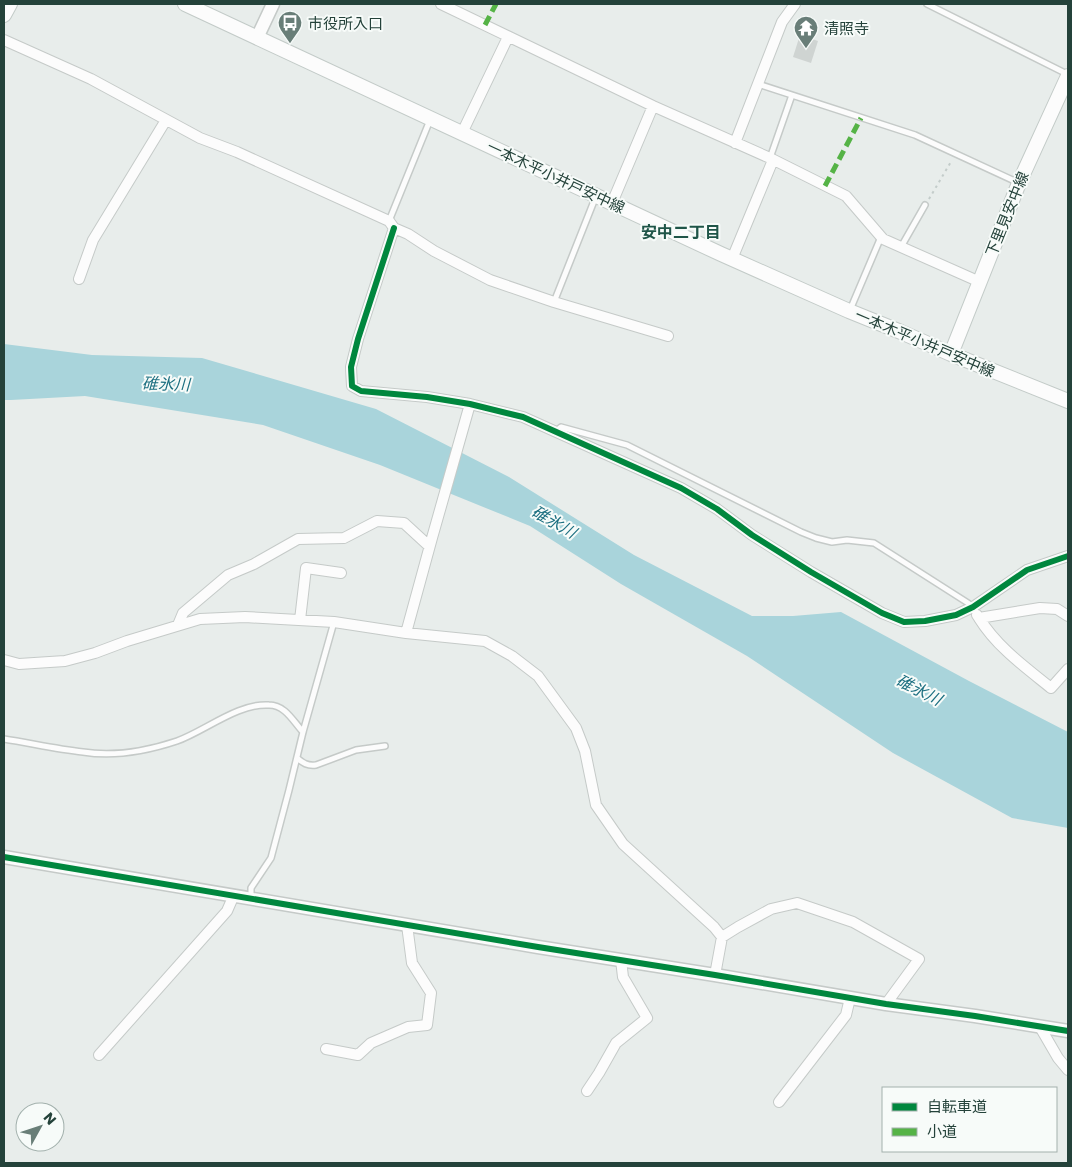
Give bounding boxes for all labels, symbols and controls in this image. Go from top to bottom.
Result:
bus stop icon: 市役所入口 [277,10,303,44]
place label: 市役所入口 [308,13,383,34]
temple icon: 清照寺 [793,15,819,49]
place label: 清照寺 [824,18,869,39]
street label: 一本木平小井戸安中線 [484,136,628,218]
street label: 下里見安中線 [980,168,1034,260]
district label: 安中二丁目 [641,221,721,244]
street label: 一本木平小井戸安中線 [852,304,998,382]
water label: 碓氷川 [142,372,192,396]
water label: 碓氷川 [527,500,582,545]
water label: 碓氷川 [892,669,947,712]
legend [882,1087,1057,1152]
text: 自転車道 [927,1096,987,1117]
north arrow [15,1102,65,1152]
text: N [39,1108,61,1129]
text: 小道 [927,1121,957,1142]

